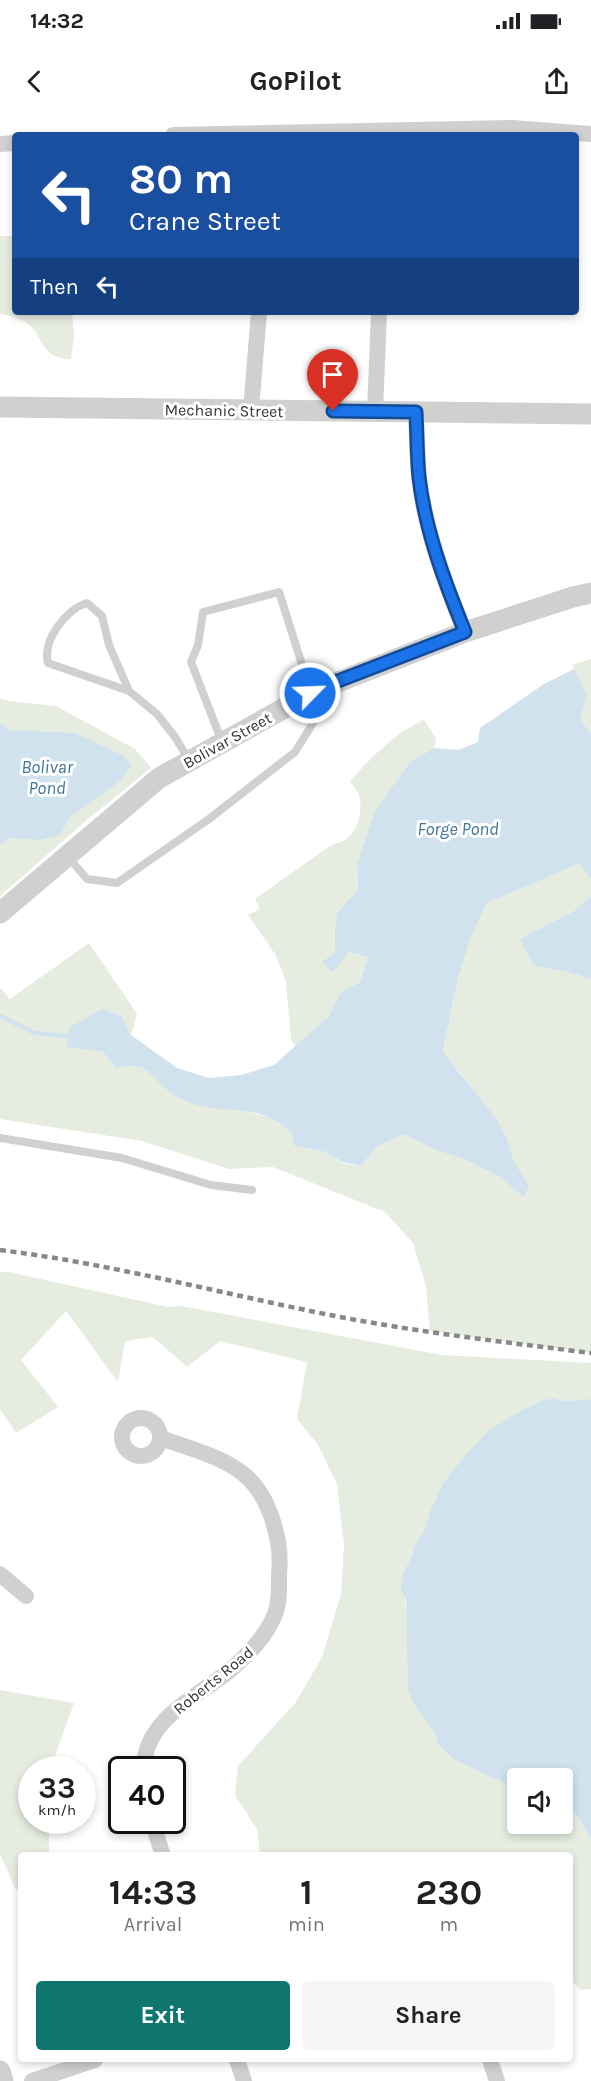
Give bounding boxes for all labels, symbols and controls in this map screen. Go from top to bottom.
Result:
text: 14:32 [30,8,84,34]
icon: back [18,65,51,98]
text: GoPilot [249,65,342,97]
icon: share [540,65,573,98]
text: 80 m [129,154,233,204]
icon: left [30,156,108,234]
text: Crane Street [129,205,281,237]
icon: left [91,270,124,303]
text: Then [30,274,79,300]
pin [307,349,358,411]
icon: arrive [316,358,349,391]
street label: Mechanic Street [164,400,284,421]
position arrow [278,661,342,725]
street label: Bolivar Street [180,708,275,773]
water label: Bolivar Pond [21,756,74,799]
water label: Forge Pond [417,818,499,840]
street label: Roberts Road [170,1642,257,1718]
speed limit sign: 40 [108,1756,186,1834]
map controls [507,1768,573,1834]
button: sound [507,1768,573,1834]
text: 33 [38,1770,76,1806]
text: km/h [38,1801,76,1819]
text: 14:33 [109,1871,197,1913]
text: 1 [300,1871,313,1913]
text: 230 [415,1871,482,1913]
text: Arrival [124,1913,182,1936]
text: min [288,1913,325,1936]
text: m [439,1913,458,1936]
button: Exit [36,1981,290,2050]
button: Share [302,1981,555,2050]

